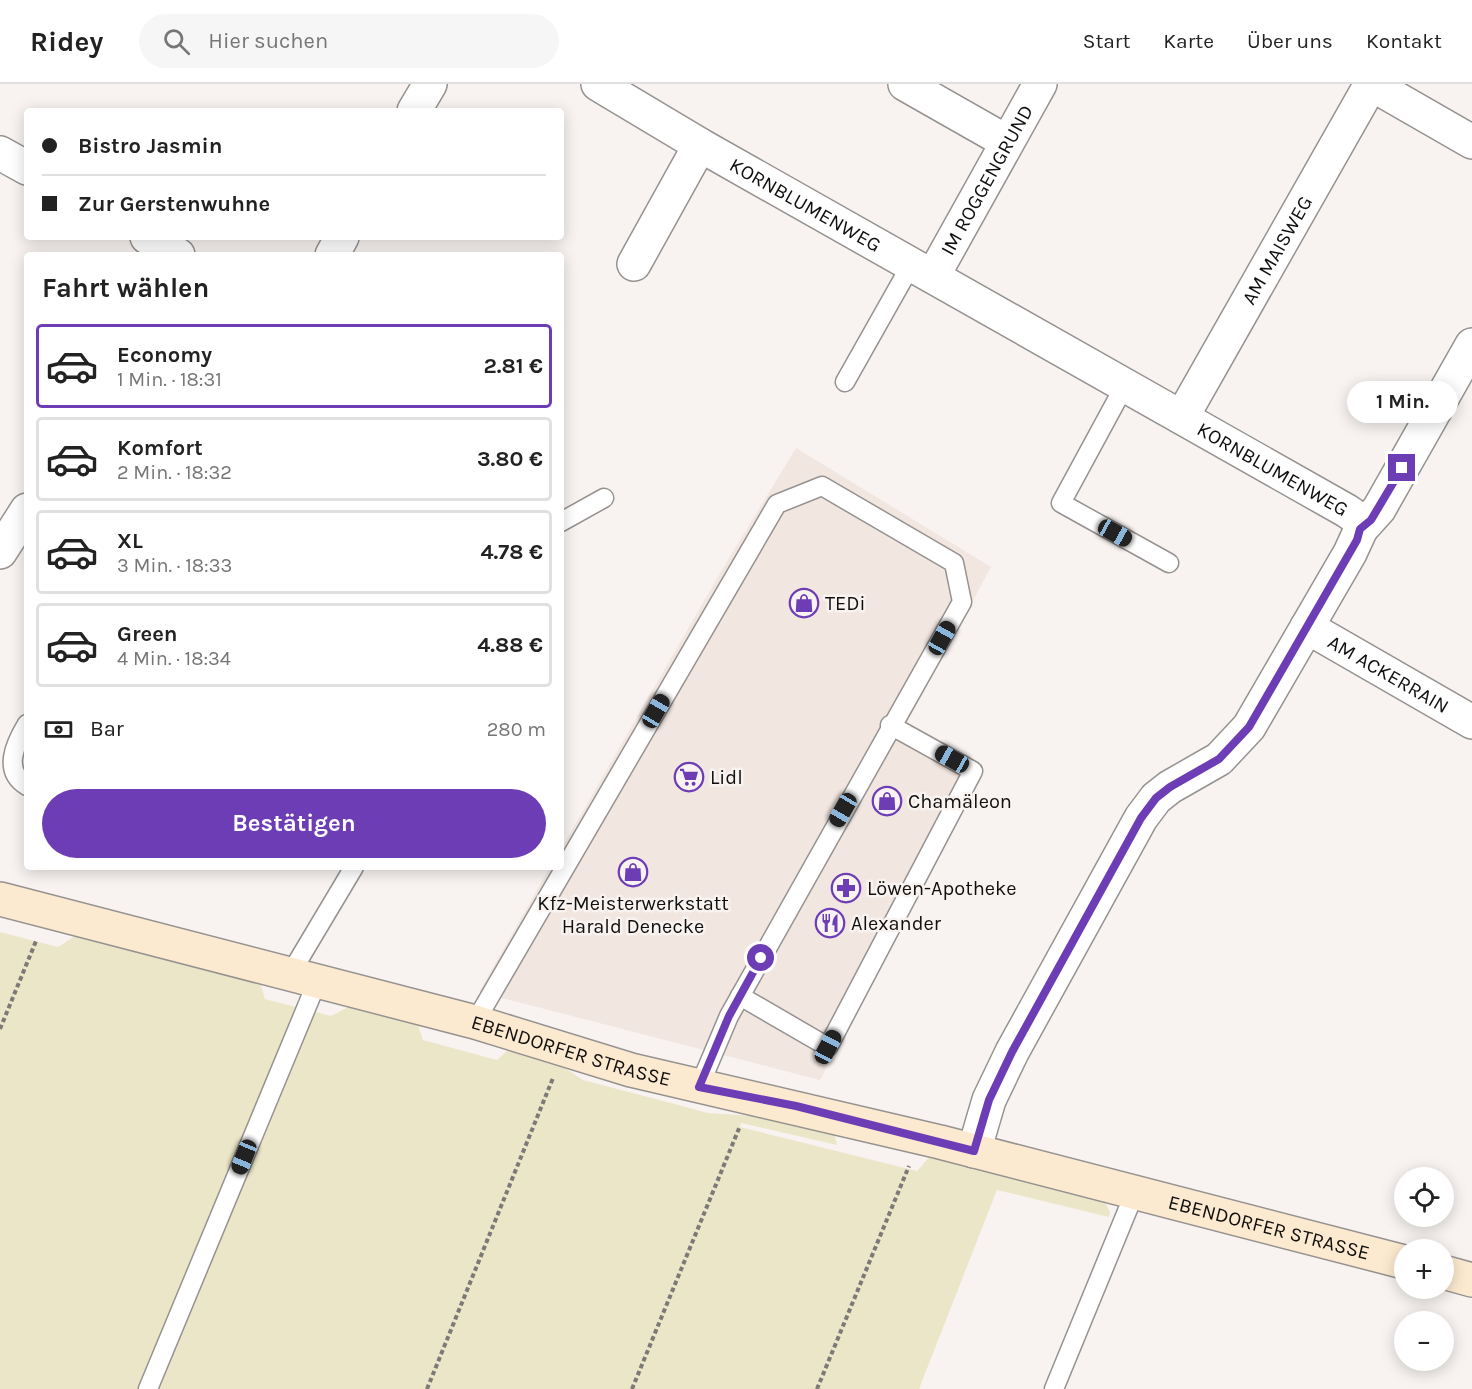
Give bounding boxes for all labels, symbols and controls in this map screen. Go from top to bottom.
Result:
search box [139,14,559,68]
text: Ridey [30,25,103,58]
icon: search [160,25,193,58]
text: Hier suchen [208,28,328,54]
text: Start [1083,29,1130,53]
text: Karte [1163,29,1214,53]
text: Über uns [1247,29,1333,53]
text: Kontakt [1366,29,1442,53]
street label: IM ROGGENGRUND [936,101,1038,259]
text: Bistro Jasmin [78,133,222,159]
street label: KORNBLUMENWEG [726,153,885,256]
text: Zur Gerstenwuhne [78,191,270,217]
street label: AM MAISWEG [1237,192,1317,308]
text: Fahrt wählen [42,272,209,304]
icon: car [45,339,99,393]
text: Economy [117,342,212,368]
text: 2.81 € [483,353,543,379]
text: 1 Min. · 18:31 [117,368,222,391]
callout: 1 Min. [1346,381,1458,423]
text: 1 Min. [1376,390,1429,413]
street label: KORNBLUMENWEG [1193,417,1352,521]
icon: car [45,432,99,486]
text: Komfort [117,435,203,461]
text: 3.80 € [477,446,543,472]
route end [1388,454,1415,481]
text: 2 Min. · 18:32 [117,461,232,484]
car [1095,516,1135,550]
icon: car [45,525,99,579]
text: XL [117,528,143,554]
text: 4.78 € [481,539,543,565]
text: 3 Min. · 18:33 [117,554,232,577]
shop icon: TEDi [788,587,820,619]
place label: TEDi [825,592,865,615]
icon: car [45,618,99,672]
car [925,618,959,658]
text: Green [117,621,178,647]
street label: AM ACKERRAIN [1324,630,1453,718]
text: 4.88 € [477,632,543,658]
text: 4 Min. · 18:34 [117,647,231,670]
car [639,691,673,731]
icon: cash [42,713,75,746]
text: Bar [90,716,124,742]
text: 280 m [487,718,546,741]
car [932,742,972,776]
supermarket icon: Lidl [673,761,705,793]
place label: Lidl [710,766,743,789]
shop icon: Chamäleon [871,785,903,817]
button: Bestätigen [42,789,546,858]
car [826,790,860,830]
place label: Chamäleon [908,790,1012,813]
shop icon: Kfz-Meisterwerkstatt Harald Denecke [617,856,649,888]
pharmacy icon: Löwen-Apotheke [830,872,862,904]
place label: Löwen-Apotheke [867,877,1017,900]
place label: Kfz-Meisterwerkstatt Harald Denecke [537,892,729,938]
restaurant icon: Alexander [814,907,846,939]
place label: Alexander [851,912,942,935]
route start [747,944,774,971]
street label: EBENDORFER STRASSE [469,1010,673,1090]
car [812,1027,844,1067]
car [229,1137,259,1177]
map controls [1394,1167,1454,1371]
button: locate [1394,1167,1454,1227]
street label: EBENDORFER STRASSE [1166,1190,1372,1264]
button: + [1394,1239,1454,1299]
button: − [1394,1311,1454,1371]

